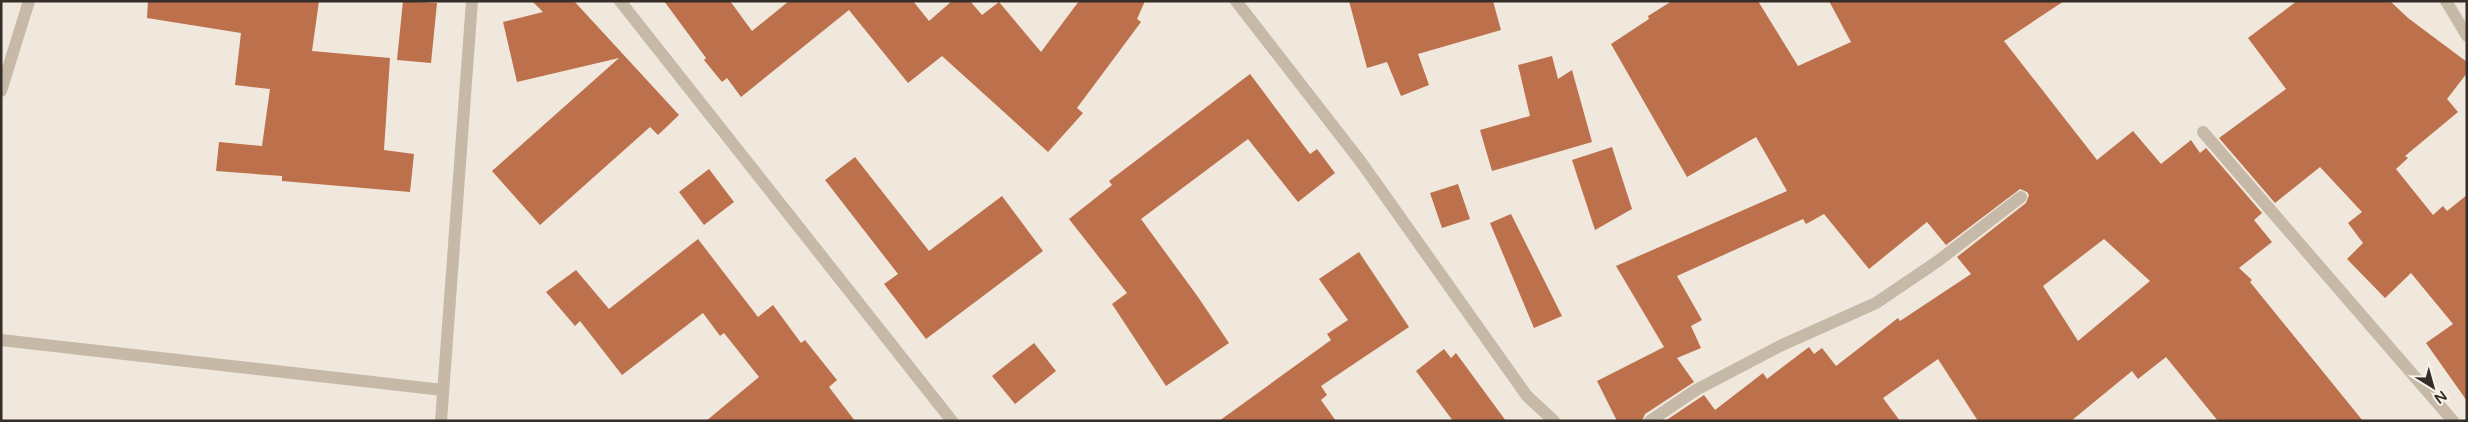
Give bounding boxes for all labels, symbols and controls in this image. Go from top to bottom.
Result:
north arrow [2408,362,2458,412]
text: N [2431,387,2450,407]

